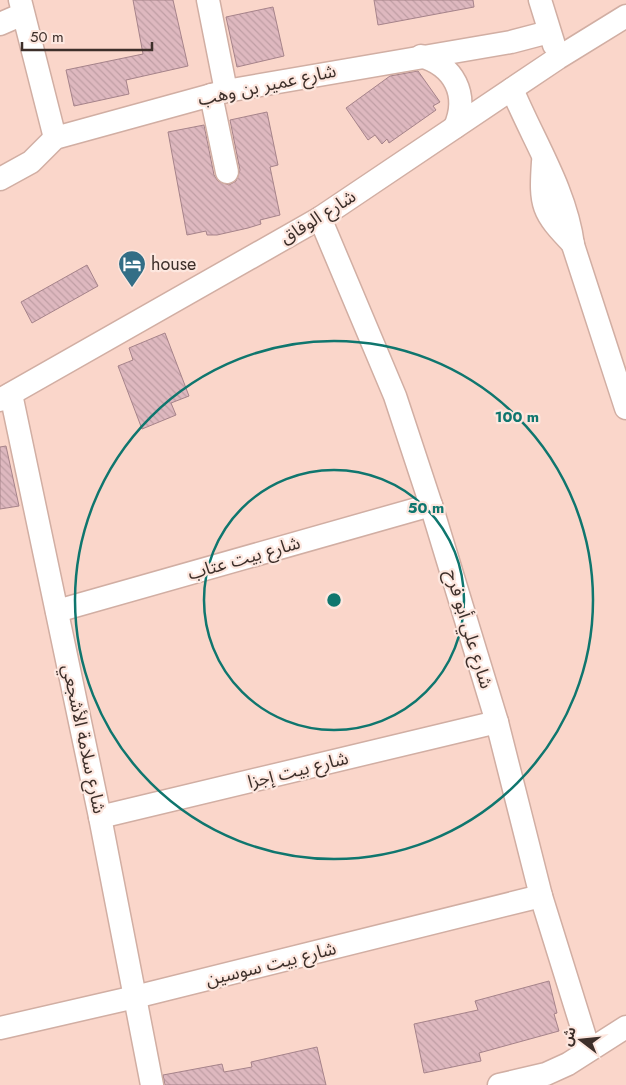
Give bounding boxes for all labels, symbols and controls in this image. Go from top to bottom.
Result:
scale bar [22,20,152,52]
text: 50 m [30,26,64,48]
street label: شارع عمير بن وهب [196,58,339,113]
street label: شارع الوفاق [275,183,362,251]
hotel icon: house [117,249,147,288]
place label: house [151,251,196,277]
text: 100 m [495,406,539,428]
text: 50 m [408,497,444,519]
street label: شارع بيت عتاب [185,530,304,587]
street label: شارع علي أبو فرح [438,566,499,692]
centre of rings [325,591,343,609]
street label: شارع سلامة الأشجعي [55,662,113,816]
street label: شارع بيت إجزا [245,745,351,796]
street label: شارع بيت سوسين [203,935,339,994]
north arrow [556,1015,606,1065]
text: ش [556,1024,581,1048]

